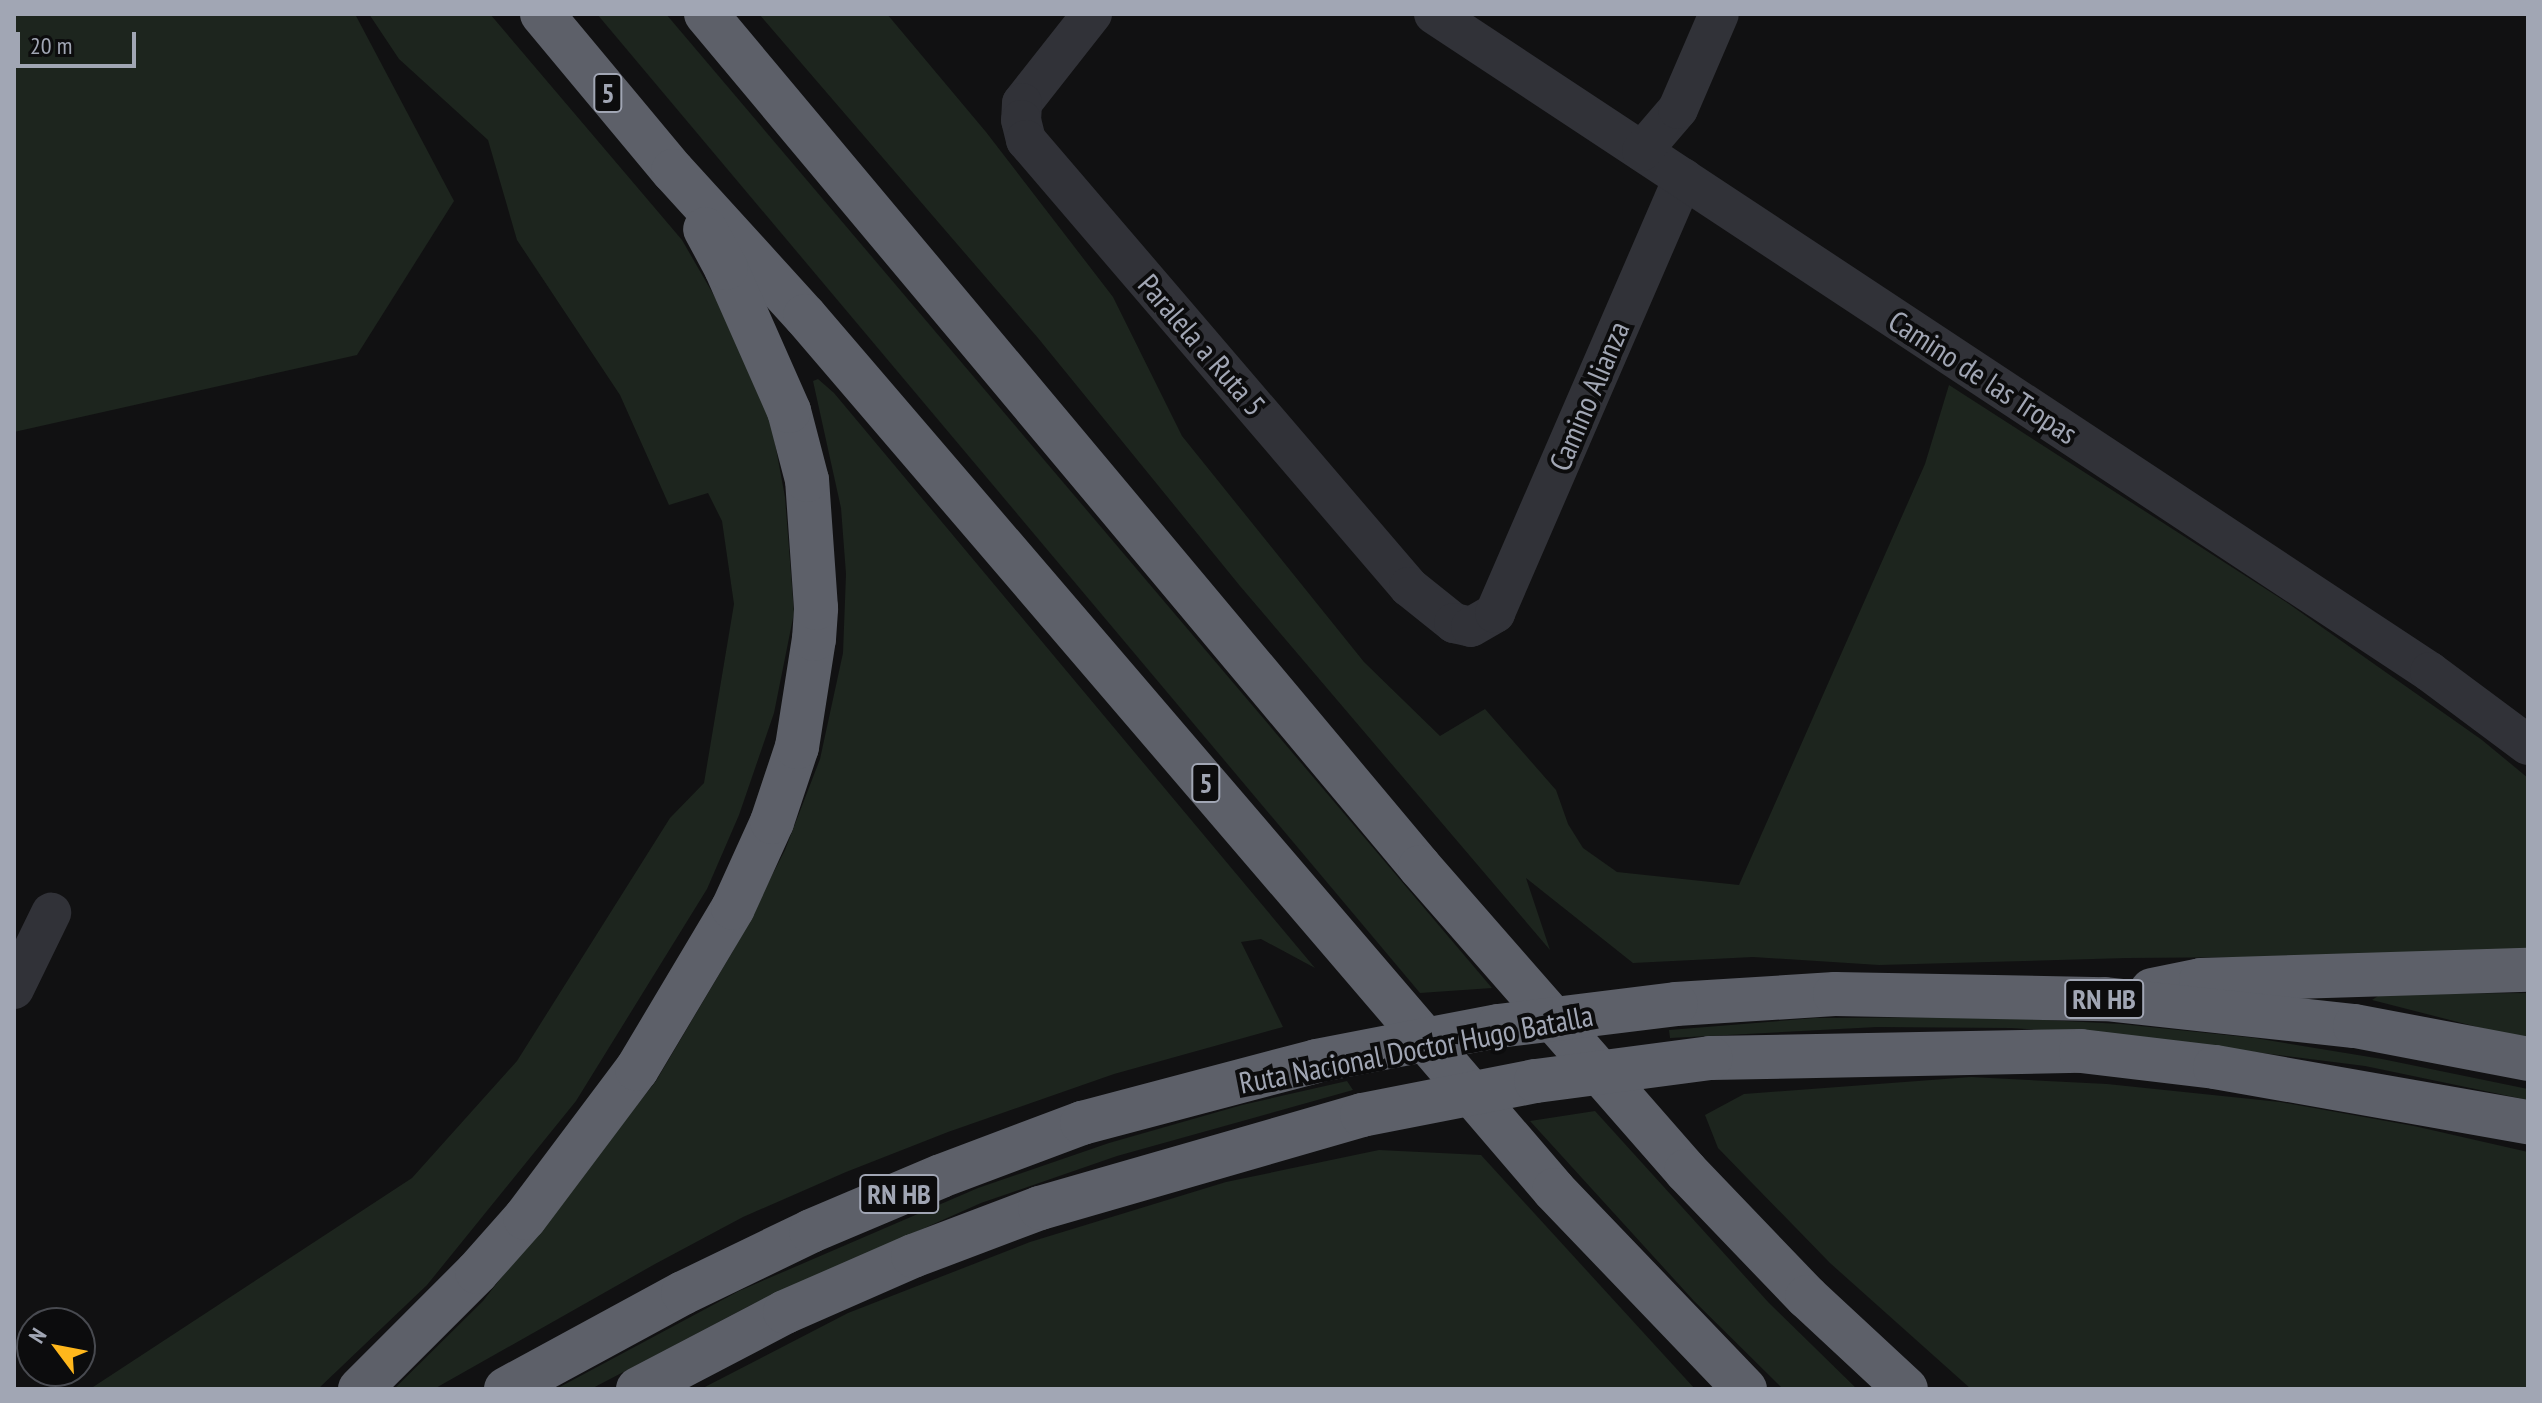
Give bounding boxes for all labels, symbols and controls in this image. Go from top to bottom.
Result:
scale bar [20,16,140,66]
text: 20 m [30,30,72,61]
road number: 5 [592,69,624,117]
street label: Paralela a Ruta 5 [1131,267,1273,423]
street label: Camino de las Tropas [1882,302,2084,452]
street label: Camino Alianza [1541,316,1637,476]
road number: 5 [1190,759,1222,807]
road number: RN HB [2064,975,2144,1023]
street label: Ruta Nacional Doctor Hugo Batalla [1236,997,1596,1101]
road number: RN HB [859,1170,939,1218]
north arrow [16,1307,96,1387]
text: N [22,1323,52,1348]

